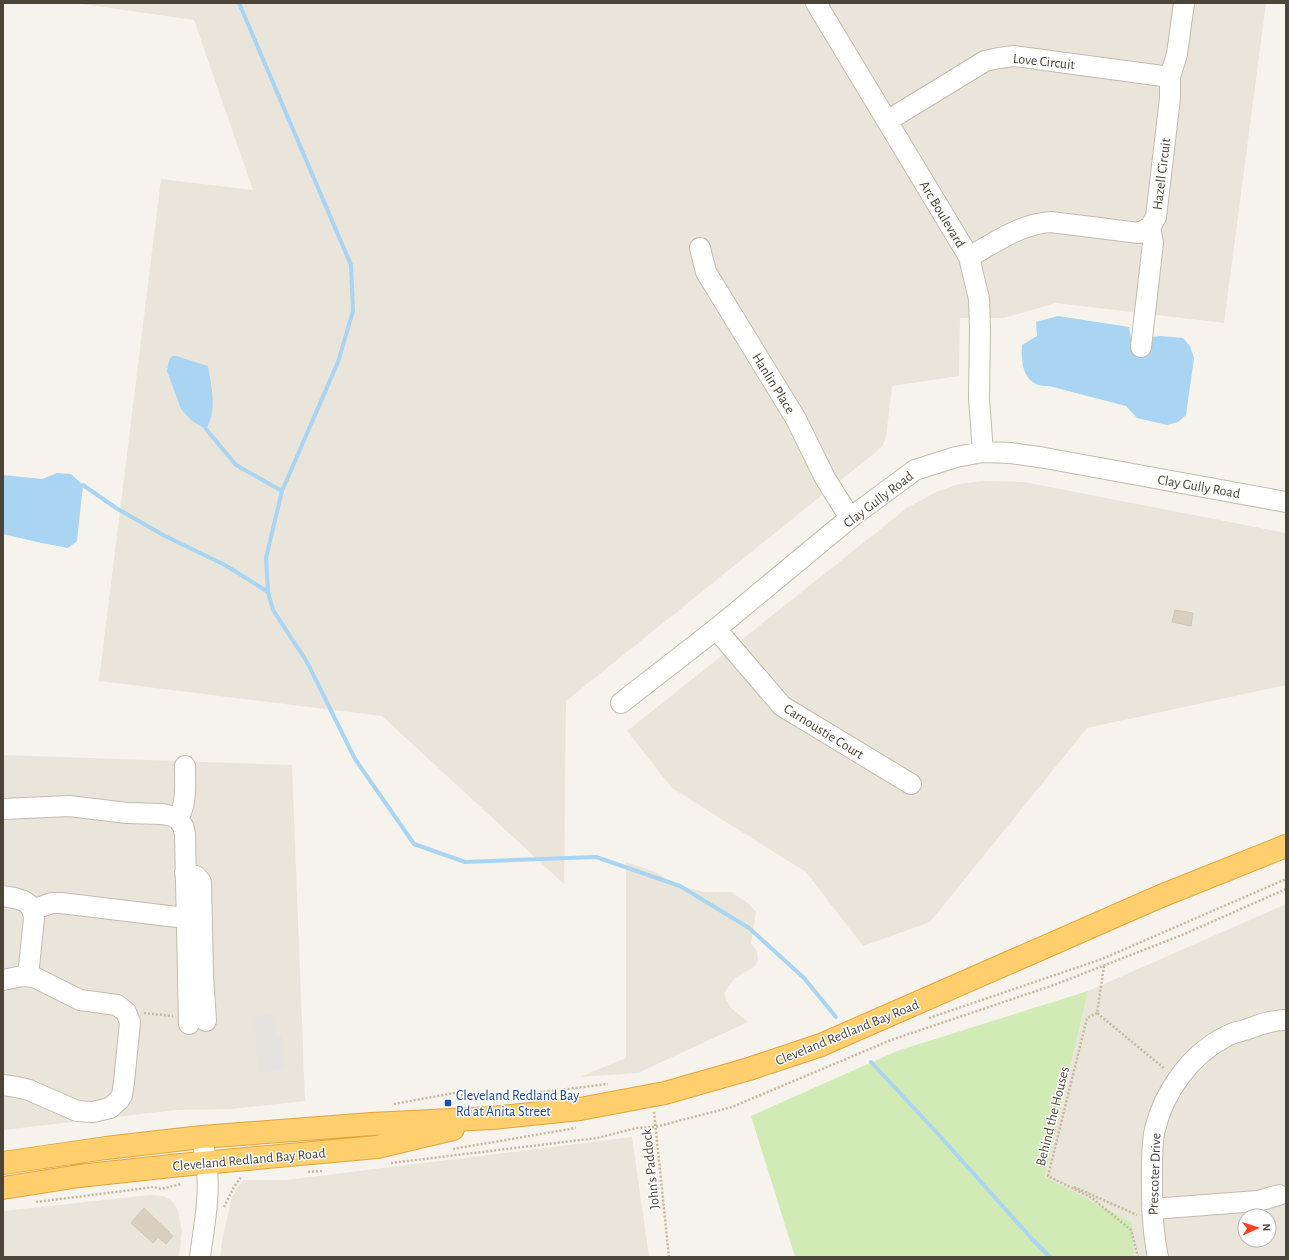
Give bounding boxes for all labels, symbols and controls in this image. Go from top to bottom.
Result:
street label: Love Circuit [1012,52,1076,72]
street label: Hazell Circuit [1151,137,1173,211]
street label: Arc Boulevard [917,179,968,250]
street label: Hanlin Place [749,351,797,416]
street label: Clay Gully Road [841,469,916,531]
street label: Clay Gully Road [1156,473,1241,501]
street label: Carnoustie Court [781,702,866,762]
street label: Cleveland Redland Bay Road [774,998,921,1068]
street label: Behind the Houses [1034,1065,1072,1167]
place label: Cleveland Redland Bay Rd at Anita Street [456,1089,579,1119]
marker: Cleveland Redland Bay Rd at Anita Street [443,1098,453,1108]
street label: John's Paddock [640,1127,662,1210]
street label: Prescoter Drive [1147,1133,1163,1215]
street label: Cleveland Redland Bay Road [172,1146,326,1174]
north arrow [1237,1208,1277,1248]
text: N [1261,1223,1272,1232]

